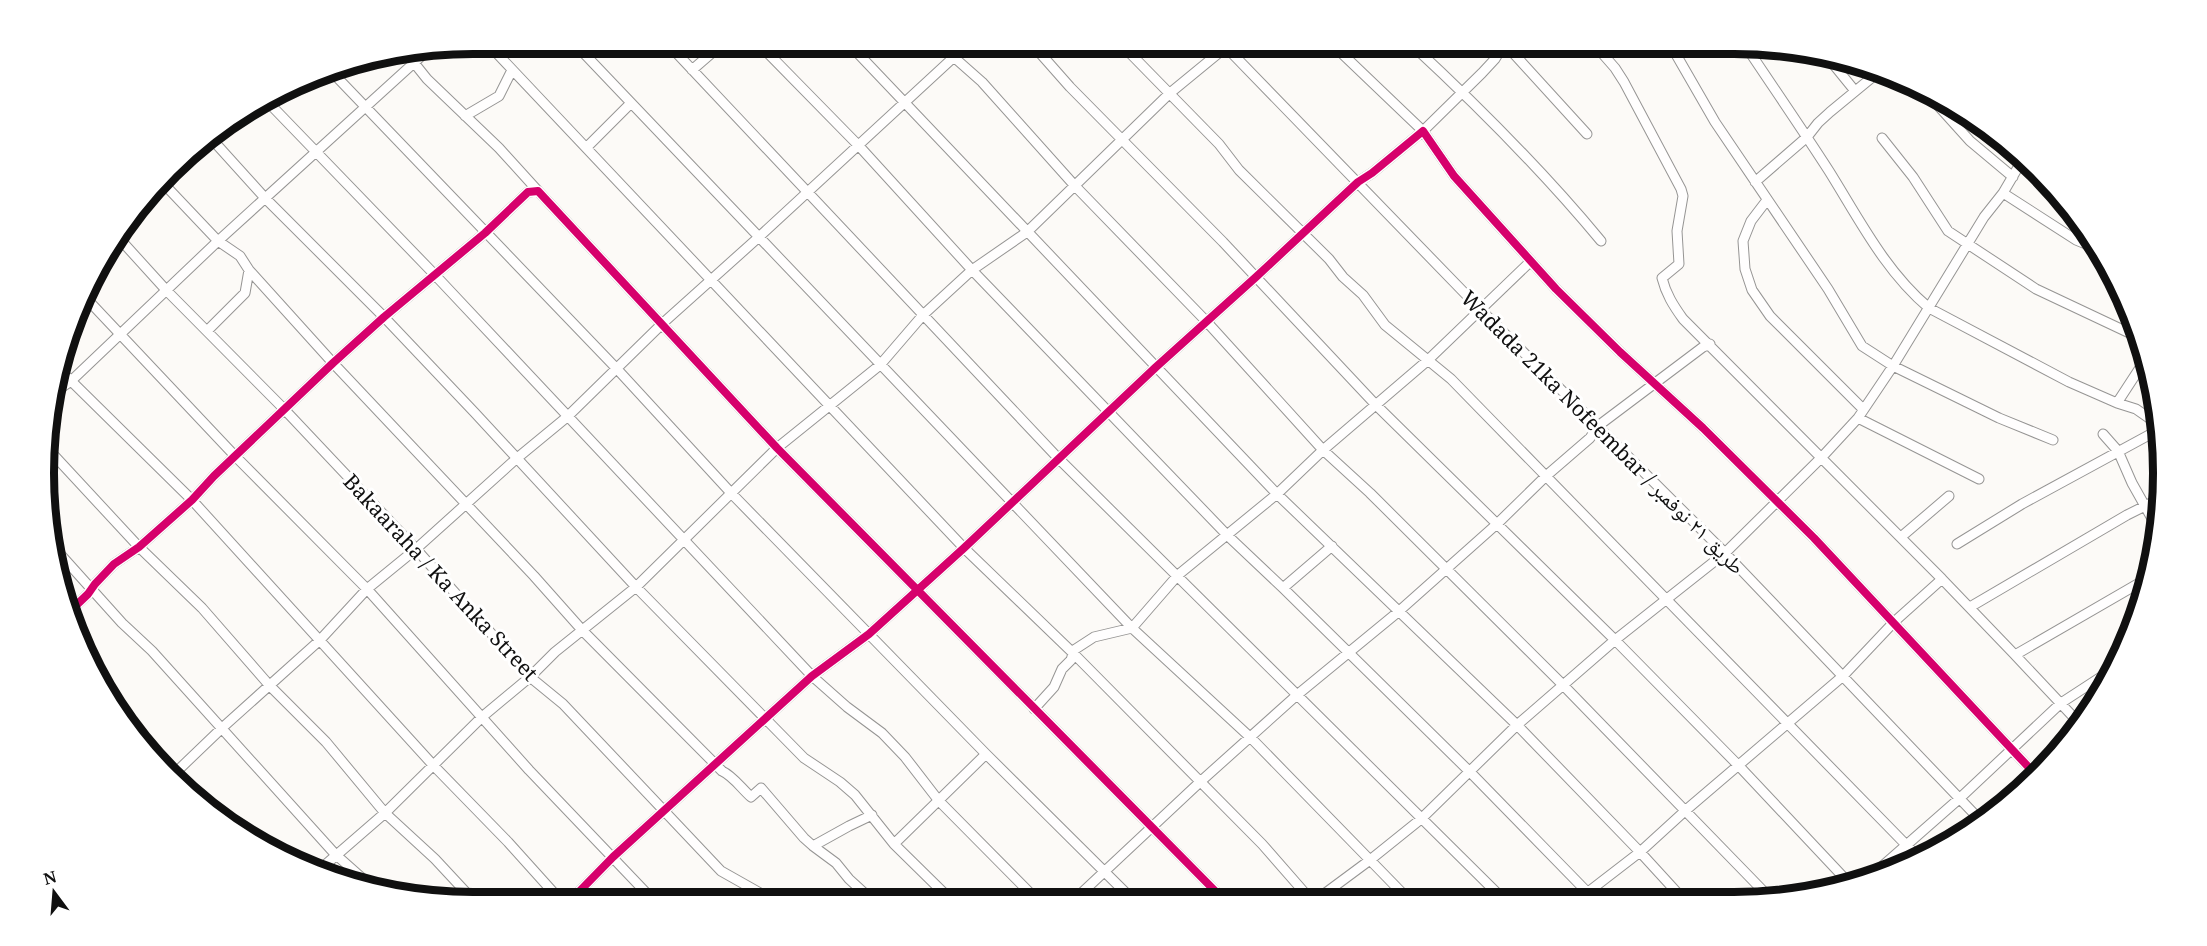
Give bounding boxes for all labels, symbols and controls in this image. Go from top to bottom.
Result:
street label: Wadada 21ka Nofeembar / طريق ٢١ نوفمبر [1455,284,1751,580]
street label: Bakaaraha / Ka Anka Street [338,467,544,687]
north arrow [24,862,84,922]
text: N [41,865,59,890]

